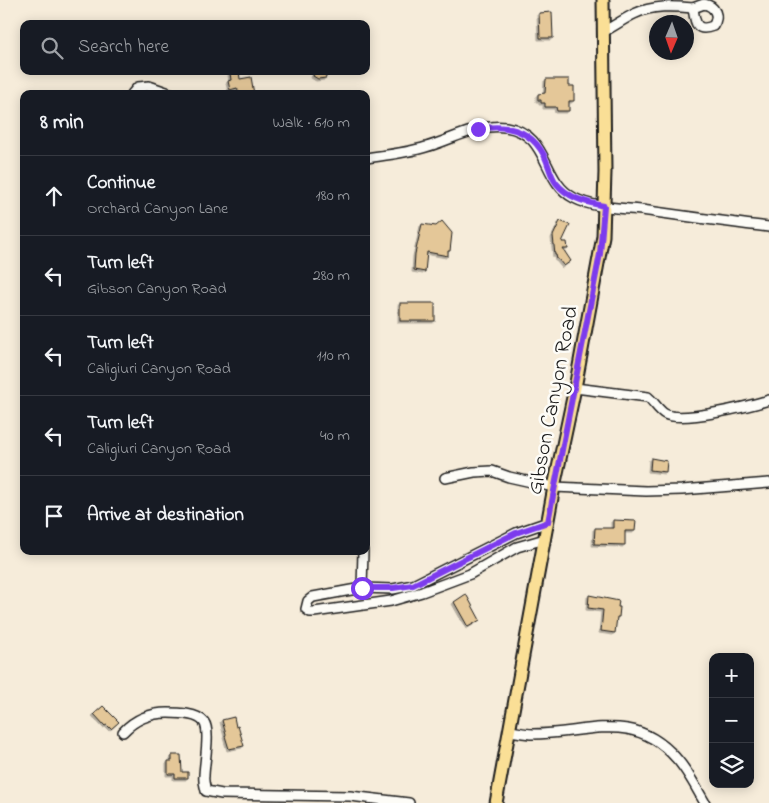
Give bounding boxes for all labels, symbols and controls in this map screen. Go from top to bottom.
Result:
north arrow [649,15,694,60]
search box [20,20,370,75]
icon: search [38,34,66,62]
text: Search here [78,34,169,61]
text: 8 min [40,108,84,138]
text: Walk · 610 m [272,111,350,135]
route end [467,118,490,141]
text: Continue [87,170,155,197]
icon: ahead [40,182,68,210]
text: 180 m [316,184,350,208]
text: Orchard Canyon Lane [87,197,228,221]
text: Turn left [87,250,154,277]
icon: left [40,262,68,290]
text: 280 m [313,264,350,288]
text: Gibson Canyon Road [87,277,226,301]
street label: Gibson Canyon Road [520,303,589,498]
text: Turn left [87,330,154,357]
icon: left [40,342,68,370]
text: 110 m [316,344,350,368]
text: Caligiuri Canyon Road [87,357,231,381]
text: Turn left [87,410,154,437]
icon: left [40,422,68,450]
text: 40 m [320,424,350,448]
text: Caligiuri Canyon Road [87,437,231,461]
icon: arrive [40,502,68,530]
text: Arrive at destination [87,502,244,529]
route start [351,577,374,600]
map controls [709,653,754,788]
button: + [709,653,754,698]
button: − [709,698,754,743]
button: layers [709,743,754,788]

